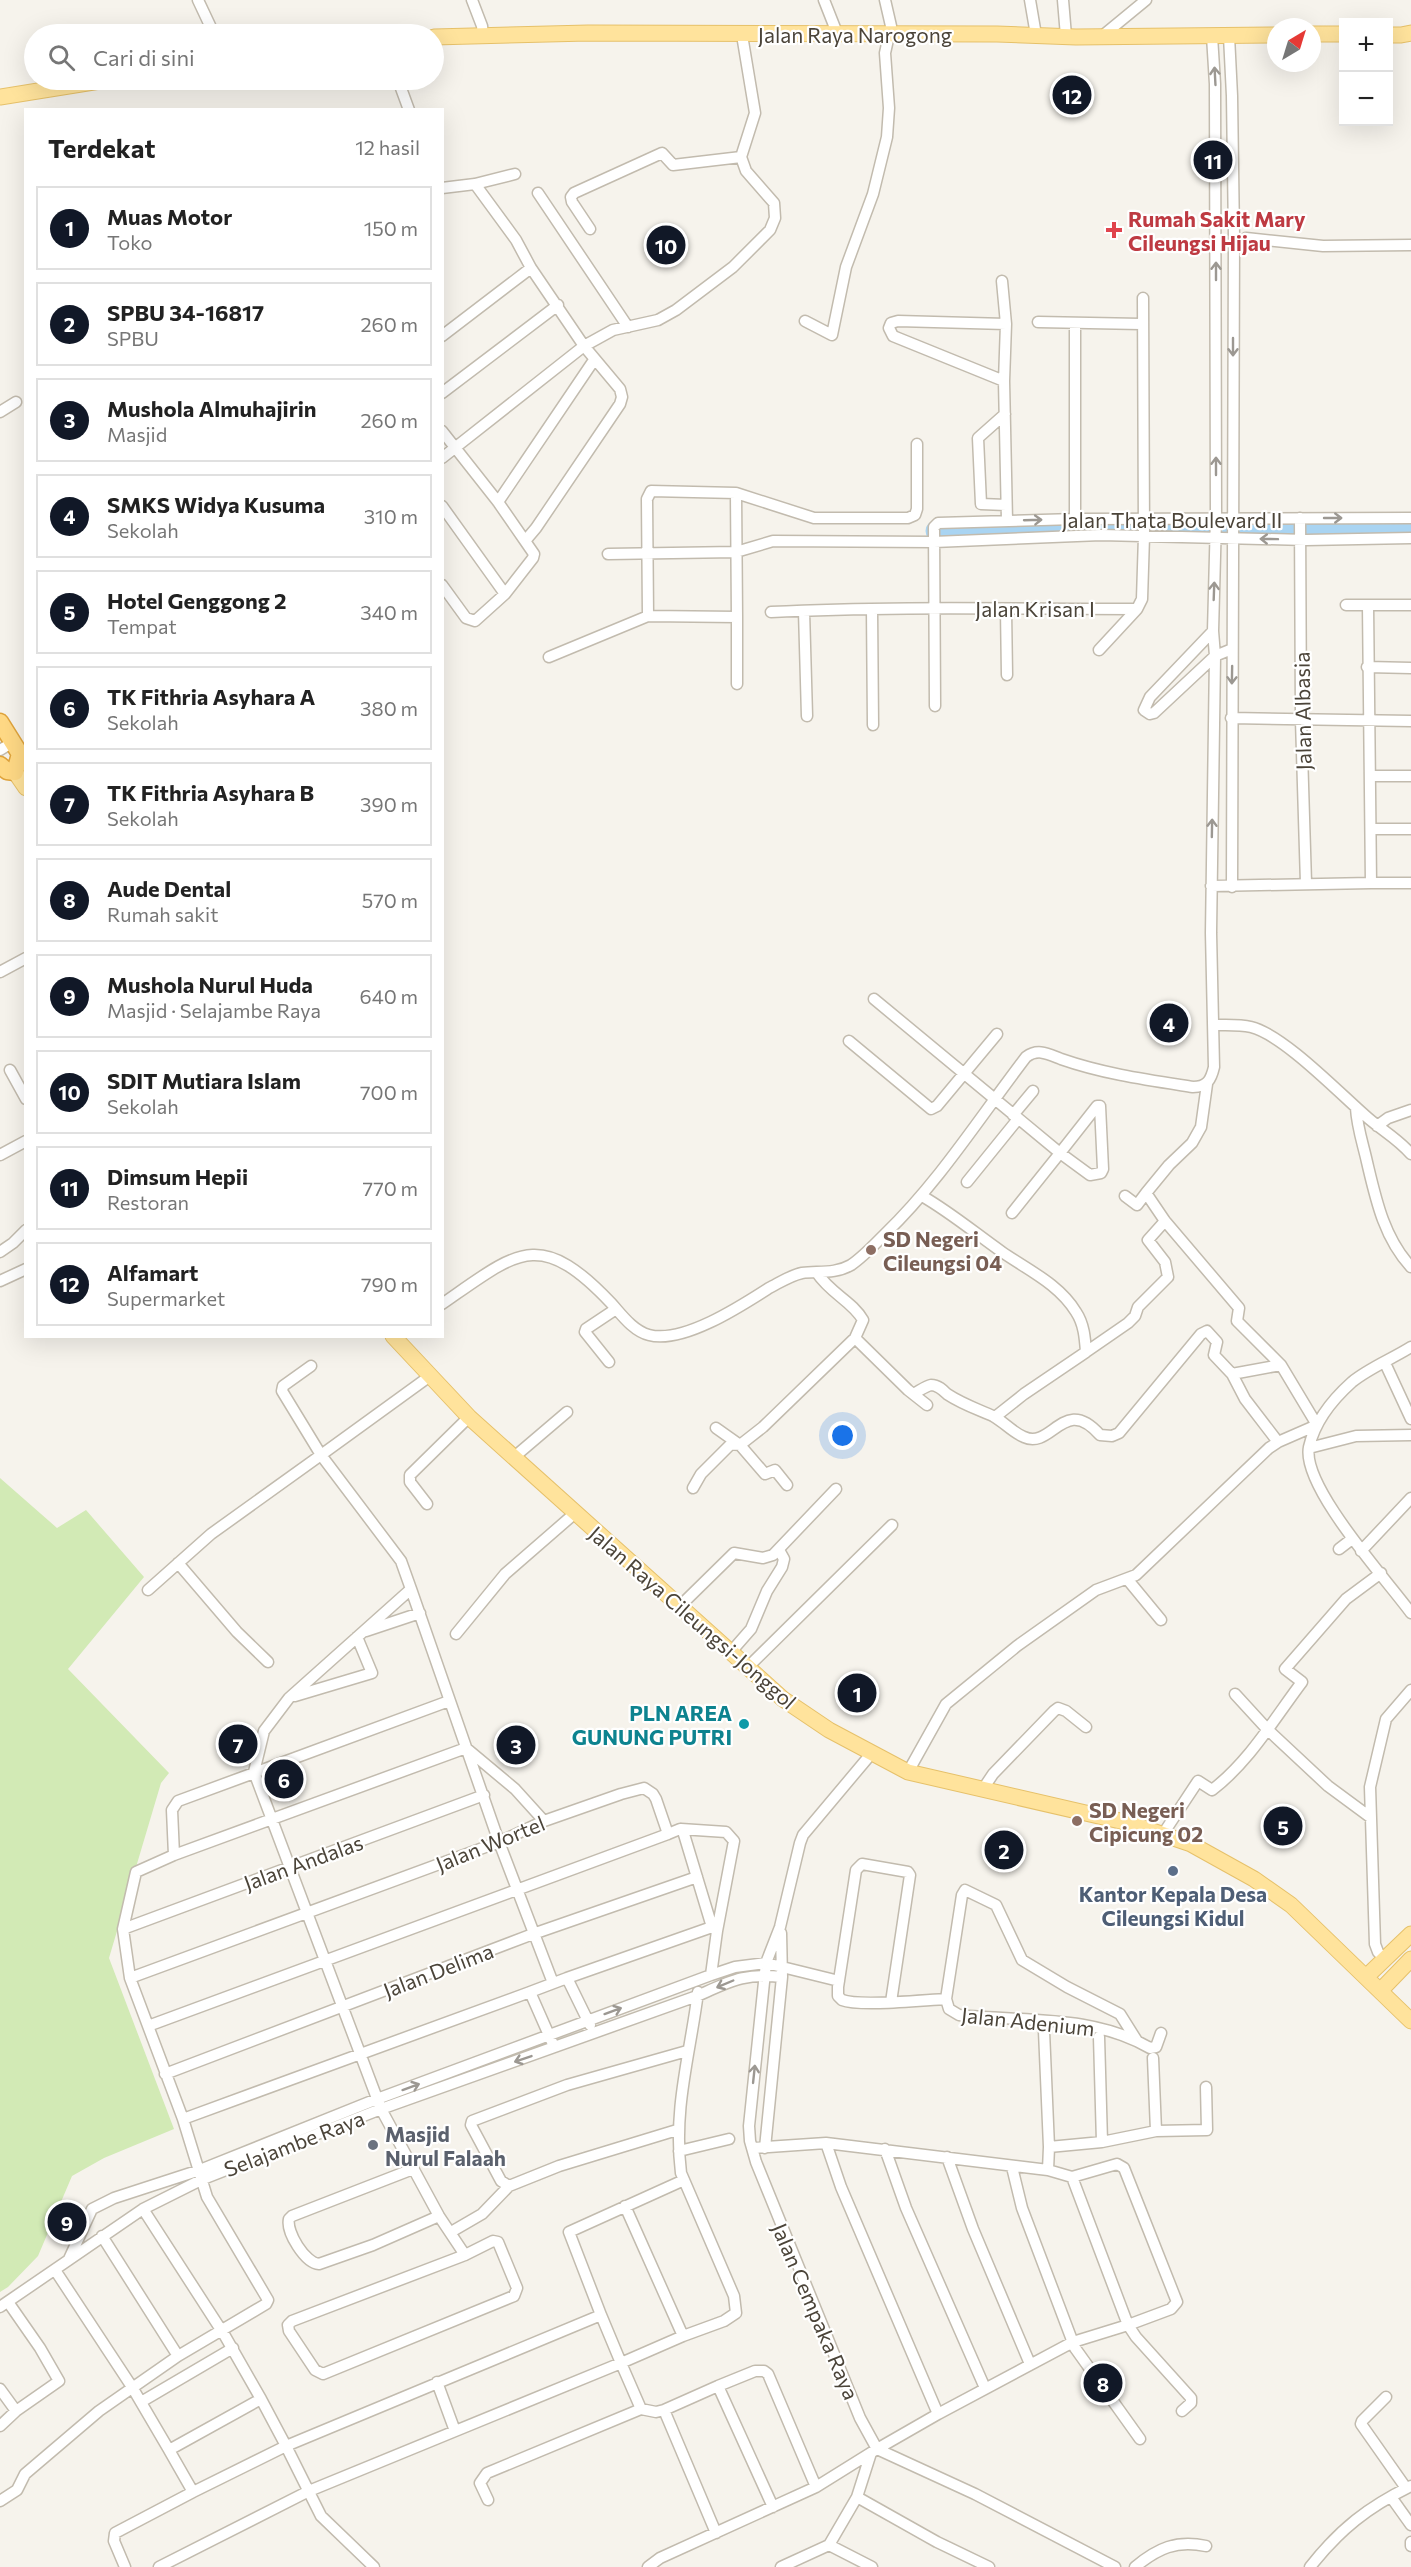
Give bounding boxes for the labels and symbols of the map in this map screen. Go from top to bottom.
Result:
north arrow [1267,18,1321,72]
street label: Jalan Raya Narogong [758,22,952,47]
one-way arrow [1209,67,1220,87]
pin: 12 [1052,72,1092,118]
pin: 11 [1194,138,1232,182]
place label: Rumah Sakit Mary Cileungsi Hijau [1128,206,1306,255]
marker: Rumah Sakit Mary Cileungsi Hijau [1105,221,1123,239]
pin: 10 [646,222,686,268]
one-way arrow [1210,262,1222,282]
one-way arrow [1227,336,1239,356]
one-way arrow [1210,457,1222,477]
street label: Jalan Thata Boulevard II [1062,507,1283,532]
one-way arrow [1322,512,1342,524]
one-way arrow [1022,514,1042,526]
one-way arrow [1259,533,1279,545]
one-way arrow [1209,581,1220,601]
street label: Jalan Krisan I [975,596,1095,621]
street label: Jalan Albasia [1288,651,1316,771]
one-way arrow [1226,665,1238,685]
one-way arrow [1207,818,1218,838]
pin: 4 [1150,1000,1188,1046]
place label: SD Negeri Cileungsi 04 [883,1226,1002,1275]
marker: SD Negeri Cileungsi 04 [864,1243,878,1257]
your location [828,1421,857,1450]
street label: Jalan Raya Cileungsi-Jonggol [584,1520,802,1714]
pin: 1 [838,1670,876,1716]
place label: PLN AREA GUNUNG PUTRI [572,1700,732,1749]
marker: PLN AREA GUNUNG PUTRI [737,1717,751,1731]
pin: 7 [218,1722,258,1766]
pin: 3 [496,1722,536,1768]
pin: 6 [264,1756,304,1802]
place label: SD Negeri Cipicung 02 [1089,1797,1203,1846]
pin: 5 [1264,1804,1302,1848]
street label: Jalan Wortel [432,1810,548,1876]
marker: SD Negeri Cipicung 02 [1070,1814,1084,1828]
pin: 2 [984,1828,1024,1872]
street label: Jalan Andalas [240,1829,366,1895]
marker: Kantor Kepala Desa Cileungsi Kidul [1166,1864,1180,1878]
place label: Kantor Kepala Desa Cileungsi Kidul [1079,1881,1267,1930]
street label: Jalan Delima [379,1938,497,2002]
one-way arrow [717,1979,735,1990]
street label: Jalan Adenium [960,2002,1096,2040]
one-way arrow [603,2005,622,2016]
one-way arrow [514,2055,533,2066]
one-way arrow [749,2065,760,2085]
one-way arrow [401,2080,420,2091]
street label: Selajambe Raya [220,2105,368,2181]
place label: Masjid Nurul Falaah [385,2121,506,2170]
marker: Masjid Nurul Falaah [366,2138,380,2152]
pin: 9 [48,2200,86,2244]
street label: Jalan Cempaka Raya [767,2219,865,2403]
pin: 8 [1084,2360,1122,2406]

